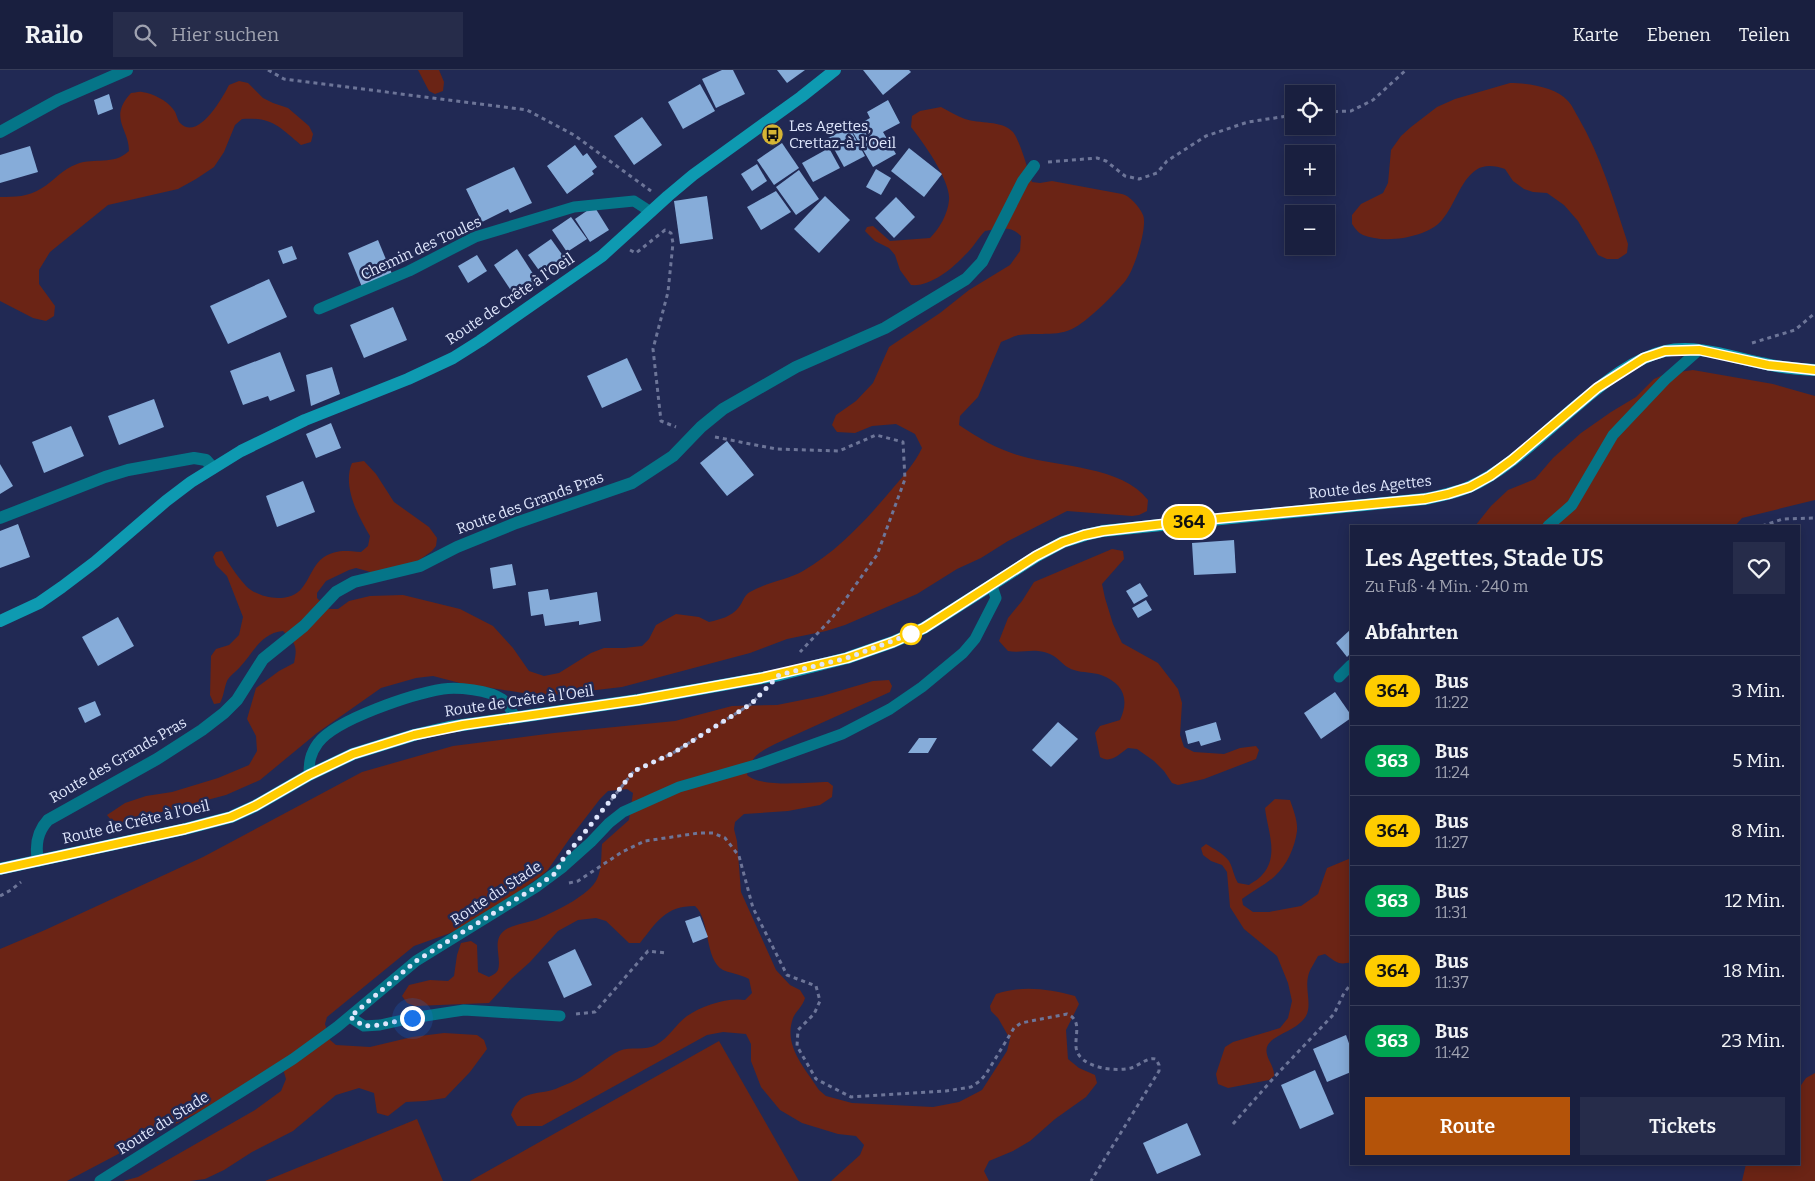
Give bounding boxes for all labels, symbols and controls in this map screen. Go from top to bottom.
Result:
search box [113,12,463,57]
text: Railo [25,21,83,49]
icon: search [131,21,159,49]
text: Hier suchen [171,23,279,46]
text: Karte [1573,24,1619,46]
text: Ebenen [1647,24,1711,46]
text: Teilen [1739,24,1790,46]
map controls [1285,85,1335,255]
button: locate [1285,85,1335,135]
place label: Les Agettes, Crettaz-à-l'Oeil [789,117,896,152]
bus stop icon: Les Agettes, Crettaz-à-l'Oeil [761,123,785,147]
button: + [1285,145,1335,195]
button: − [1285,205,1335,255]
street label: Chemin des Toules [358,212,484,284]
street label: Route de Crête à l'Oeil [443,249,577,349]
street label: Route des Grands Pras [454,468,606,538]
street label: Route des Agettes [1307,472,1433,502]
line badge: 364 [1160,506,1218,538]
text: 364 [1173,511,1205,533]
button: heart [1733,542,1785,594]
text: Les Agettes, Stade US [1365,544,1604,572]
text: Zu Fuß · 4 Min. · 240 m [1365,577,1528,596]
text: Abfahrten [1365,621,1458,644]
unlabelled marker [900,623,922,645]
text: Bus [1435,670,1469,693]
text: 3 Min. [1732,679,1785,702]
text: 364 [1376,680,1409,702]
street label: Route de Crête à l'Oeil [443,682,595,720]
text: 11:22 [1435,693,1469,712]
street label: Route des Grands Pras [46,713,190,807]
text: Bus [1435,740,1469,763]
text: 5 Min. [1732,749,1785,772]
text: 363 [1377,750,1408,772]
text: 11:24 [1435,763,1469,782]
street label: Route de Crête à l'Oeil [61,796,211,848]
text: Bus [1435,810,1469,833]
text: 8 Min. [1731,819,1785,842]
text: 364 [1376,820,1409,842]
text: 11:27 [1435,833,1468,852]
street label: Route du Stade [447,857,545,929]
text: Bus [1435,880,1469,903]
text: 12 Min. [1724,889,1785,912]
text: 363 [1377,890,1408,912]
text: 11:31 [1435,903,1467,922]
text: Bus [1435,950,1469,973]
text: 18 Min. [1723,959,1785,982]
text: 364 [1376,960,1409,982]
text: 11:37 [1435,973,1469,992]
your location [400,1006,425,1031]
text: Bus [1435,1020,1469,1043]
text: 23 Min. [1721,1029,1785,1052]
text: 363 [1377,1030,1408,1052]
text: 11:42 [1435,1043,1469,1062]
street label: Route du Stade [114,1088,212,1158]
button: Route [1365,1097,1570,1155]
button: Tickets [1580,1097,1785,1155]

